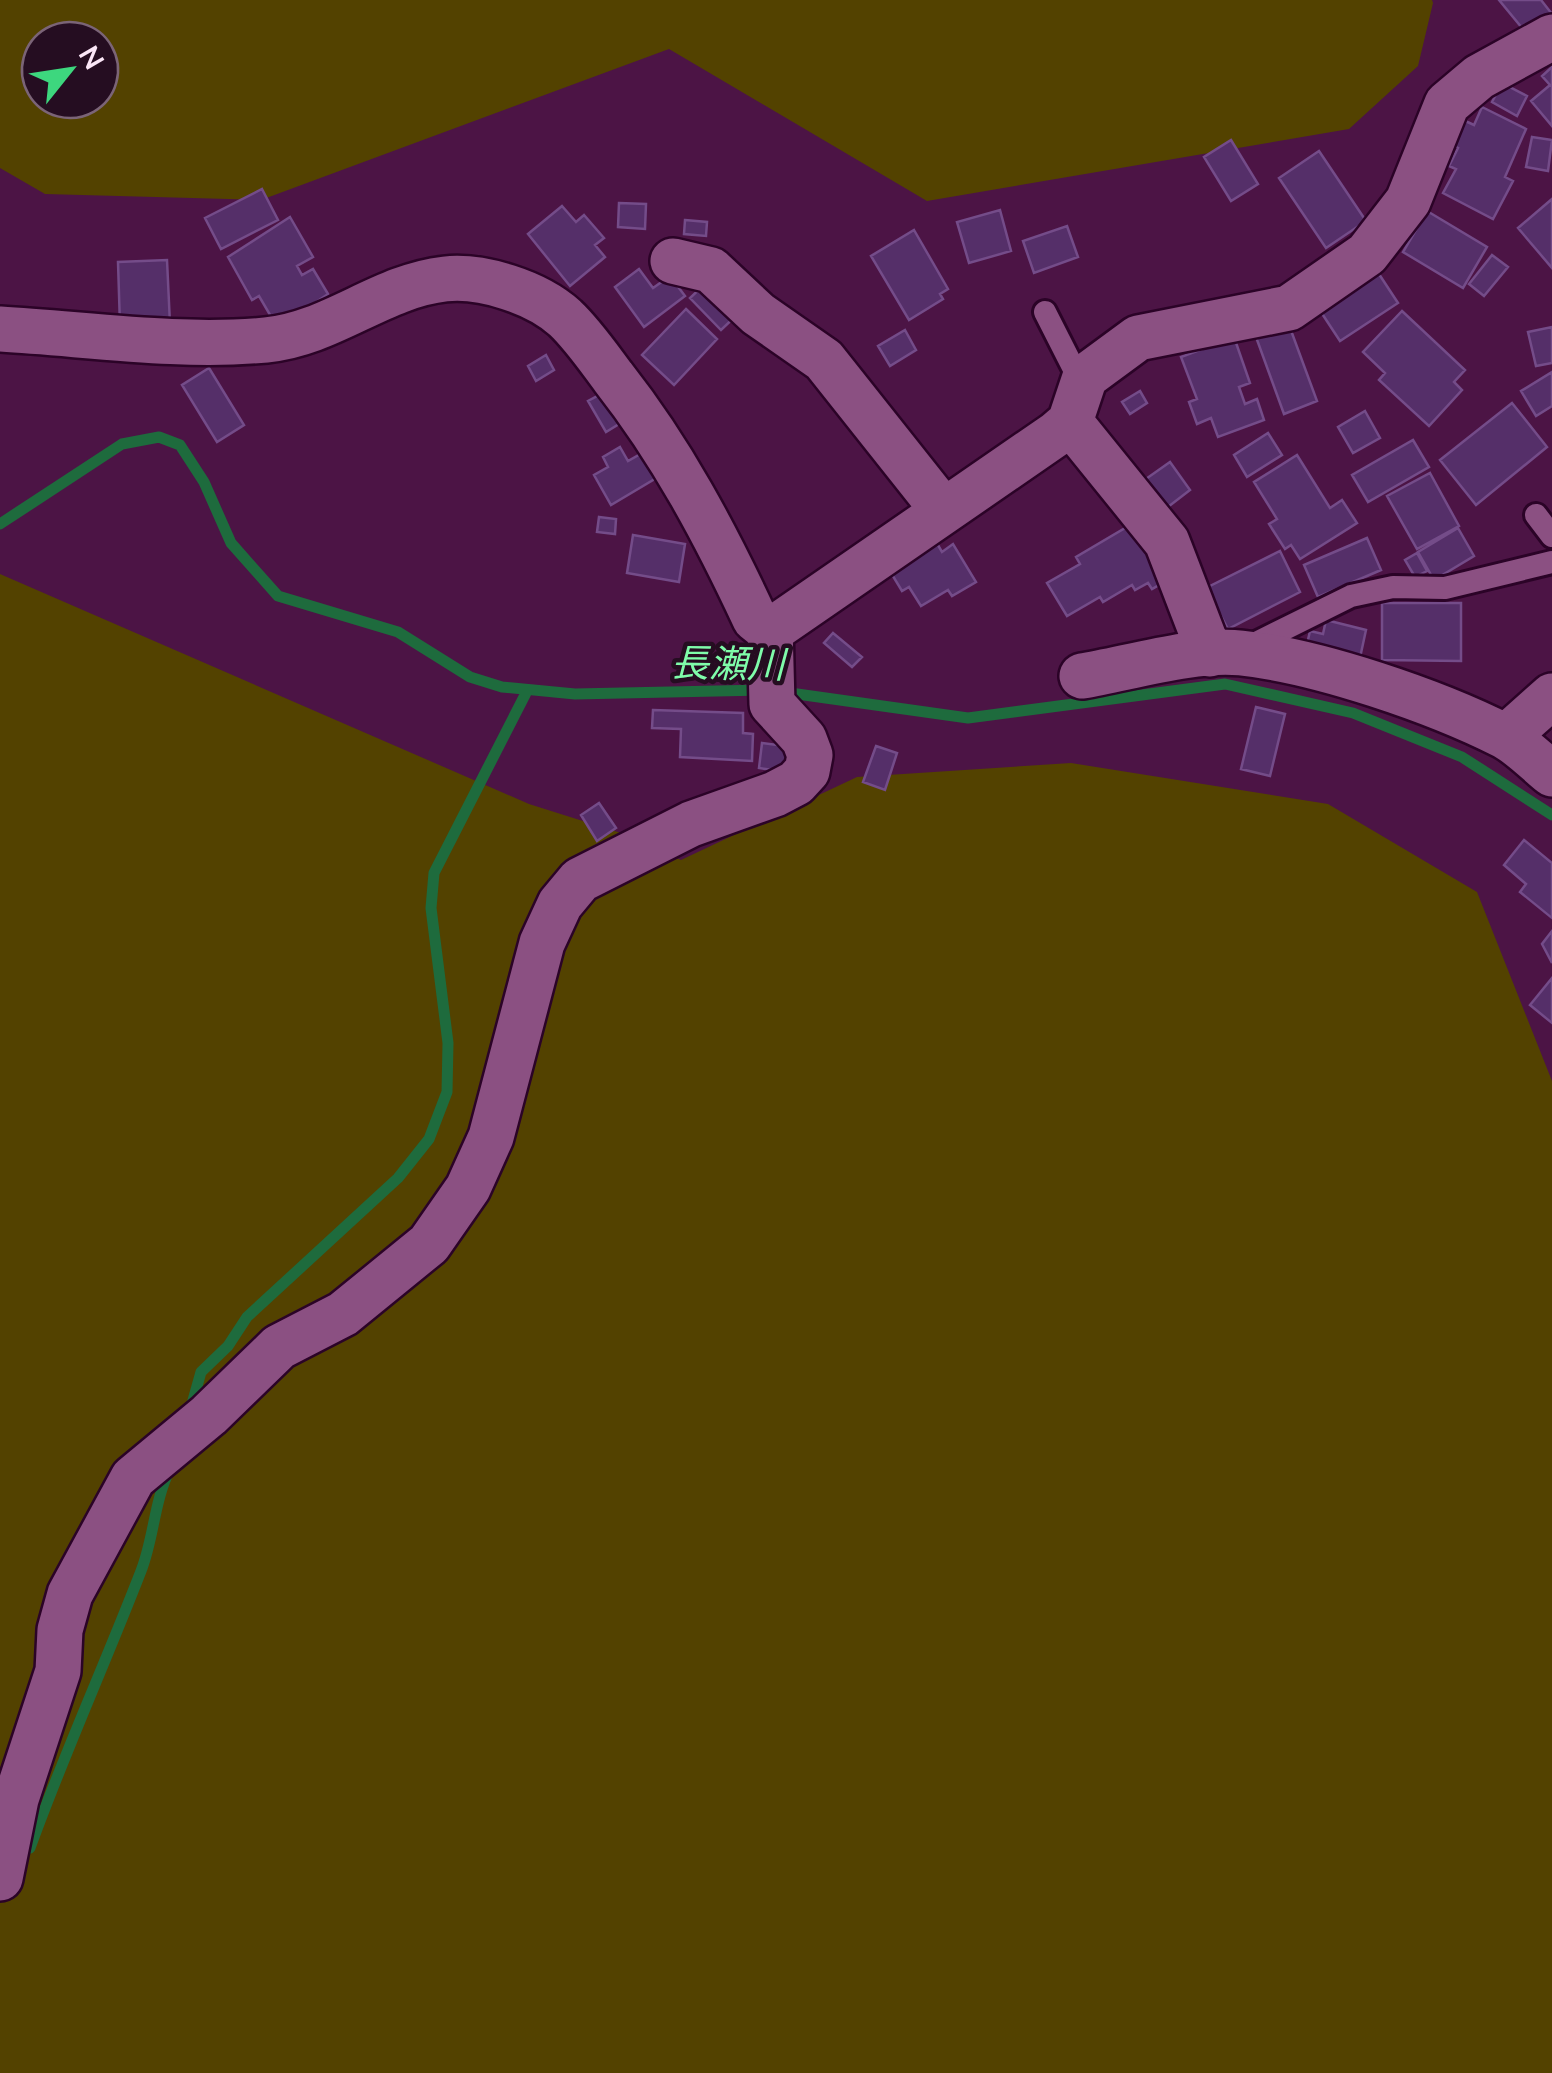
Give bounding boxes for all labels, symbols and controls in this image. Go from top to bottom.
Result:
north arrow [20,20,120,120]
text: N [72,39,113,75]
water label: 長瀬川 [671,638,789,688]

